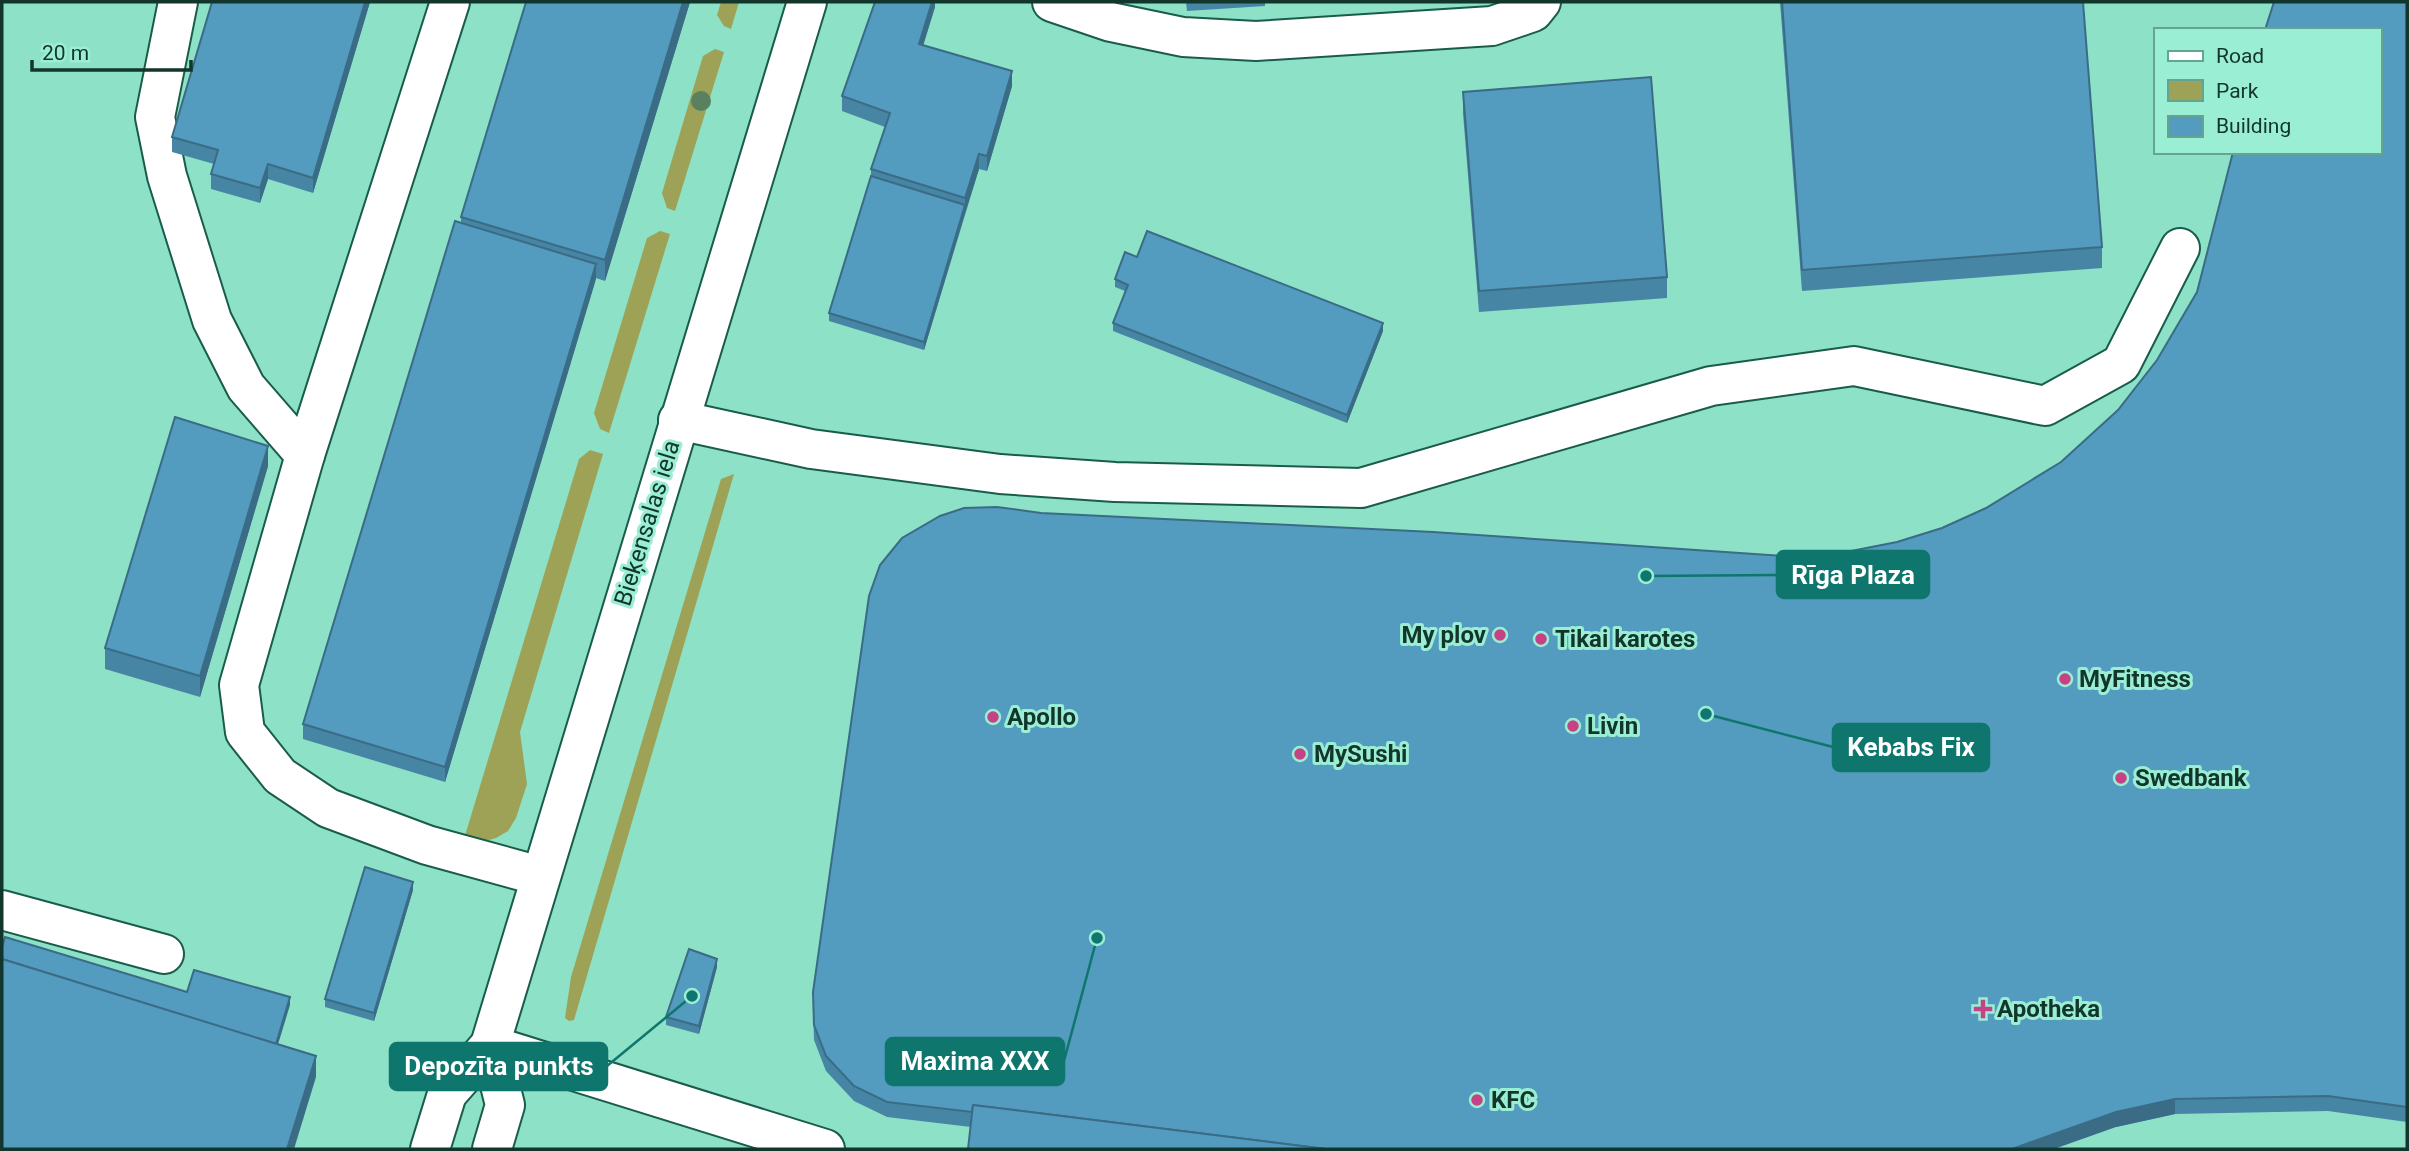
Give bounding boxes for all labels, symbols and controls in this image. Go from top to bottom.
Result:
scale bar [32,28,191,72]
legend [2154,28,2381,154]
text: 20 m [42,41,89,65]
text: Road [2216,44,2264,68]
text: Park [2216,79,2259,103]
text: Building [2216,114,2291,138]
street label: Bieķensalas iela [608,437,686,609]
callout: Rīga Plaza [1777,551,1929,598]
text: Rīga Plaza [1791,560,1915,590]
place label: My plov [1402,621,1486,649]
place label: Tikai karotes [1555,625,1695,653]
marker: My plov [1492,627,1508,643]
marker: Tikai karotes [1533,631,1549,647]
place label: MyFitness [2079,665,2191,693]
marker: MyFitness [2057,671,2073,687]
place label: Apollo [1007,703,1076,731]
marker: Apollo [985,709,1001,725]
place label: Livin [1587,712,1638,740]
marker: Livin [1565,718,1581,734]
callout: Kebabs Fix [1833,724,1989,771]
text: Kebabs Fix [1847,732,1976,762]
place label: MySushi [1314,740,1407,768]
marker: MySushi [1292,746,1308,762]
place label: Swedbank [2135,764,2248,792]
marker: Swedbank [2113,770,2129,786]
place label: Apotheka [1997,995,2100,1023]
marker: Apotheka [1975,1001,1991,1017]
callout: Maxima XXX [886,1038,1064,1085]
callout: Depozīta punkts [390,1043,607,1090]
text: Maxima XXX [900,1046,1050,1076]
text: Depozīta punkts [404,1051,594,1081]
place label: KFC [1491,1086,1535,1114]
marker: KFC [1469,1092,1485,1108]

